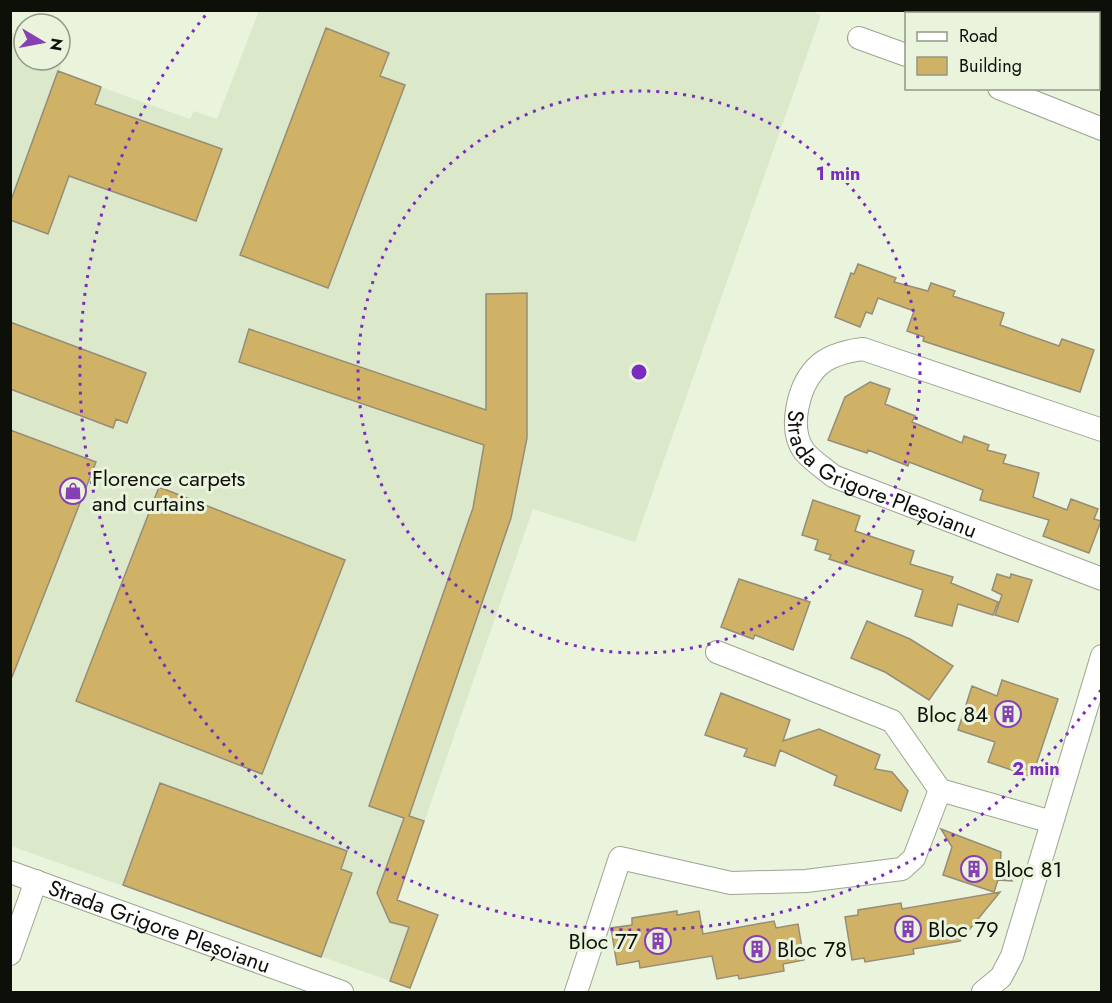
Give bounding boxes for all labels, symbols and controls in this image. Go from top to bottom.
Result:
north arrow [12,12,72,72]
legend [905,12,1100,90]
text: Road [959,23,998,49]
text: N [44,36,69,53]
text: Building [959,53,1022,79]
text: 1 min [816,161,860,187]
centre of rings [629,362,649,382]
street label: Strada Grigore Pleșoianu [780,409,982,546]
place label: Florence carpets and curtains [92,462,245,519]
shop icon: Florence carpets and curtains [58,476,88,506]
place label: Bloc 84 [917,698,988,730]
building icon: Bloc 84 [993,699,1023,729]
text: 2 min [1012,756,1060,782]
place label: Bloc 81 [994,853,1062,885]
building icon: Bloc 81 [959,854,989,884]
street label: Strada Grigore Pleșoianu [44,871,275,981]
place label: Bloc 79 [928,913,999,945]
building icon: Bloc 79 [893,914,923,944]
place label: Bloc 77 [568,925,638,957]
building icon: Bloc 77 [643,926,673,956]
place label: Bloc 78 [777,933,847,965]
building icon: Bloc 78 [742,934,772,964]

